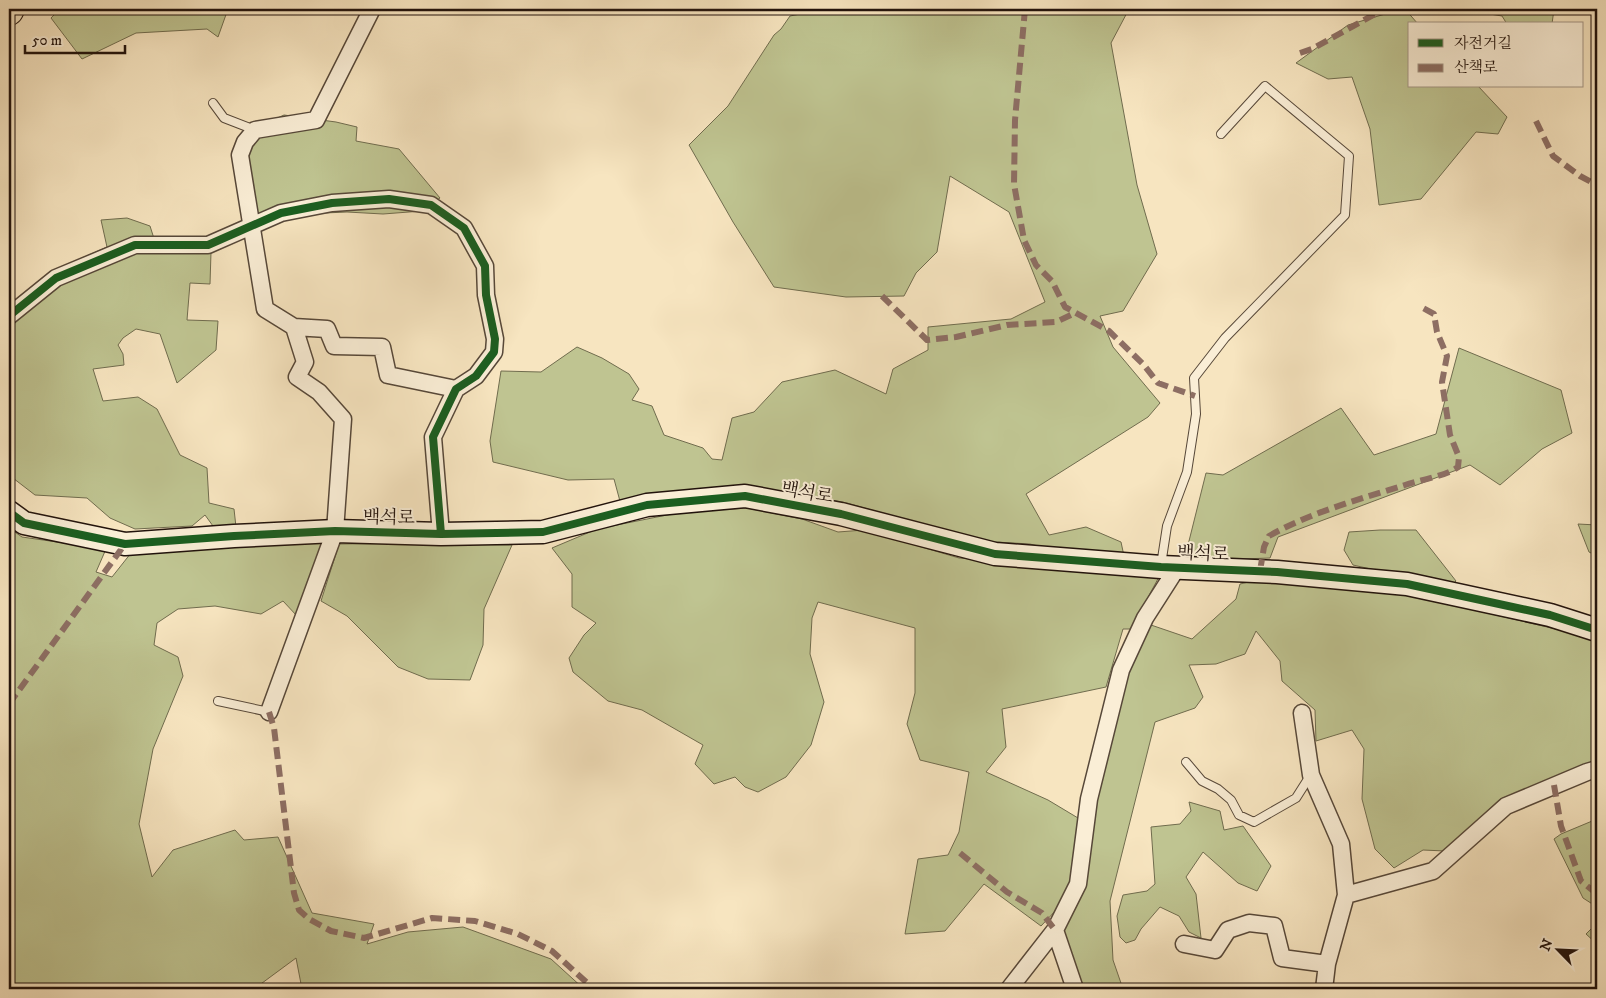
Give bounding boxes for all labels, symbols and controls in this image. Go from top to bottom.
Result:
scale bar [25,22,125,54]
legend [1408,22,1584,88]
text: 50 m [32,31,62,50]
text: 자전거길 [1454,34,1512,53]
text: 산책로 [1454,58,1498,77]
street label: 백석로 [779,478,835,508]
street label: 백석로 [363,507,415,529]
street label: 백석로 [1176,542,1230,566]
north arrow [1534,926,1584,976]
text: N [1536,936,1558,954]

